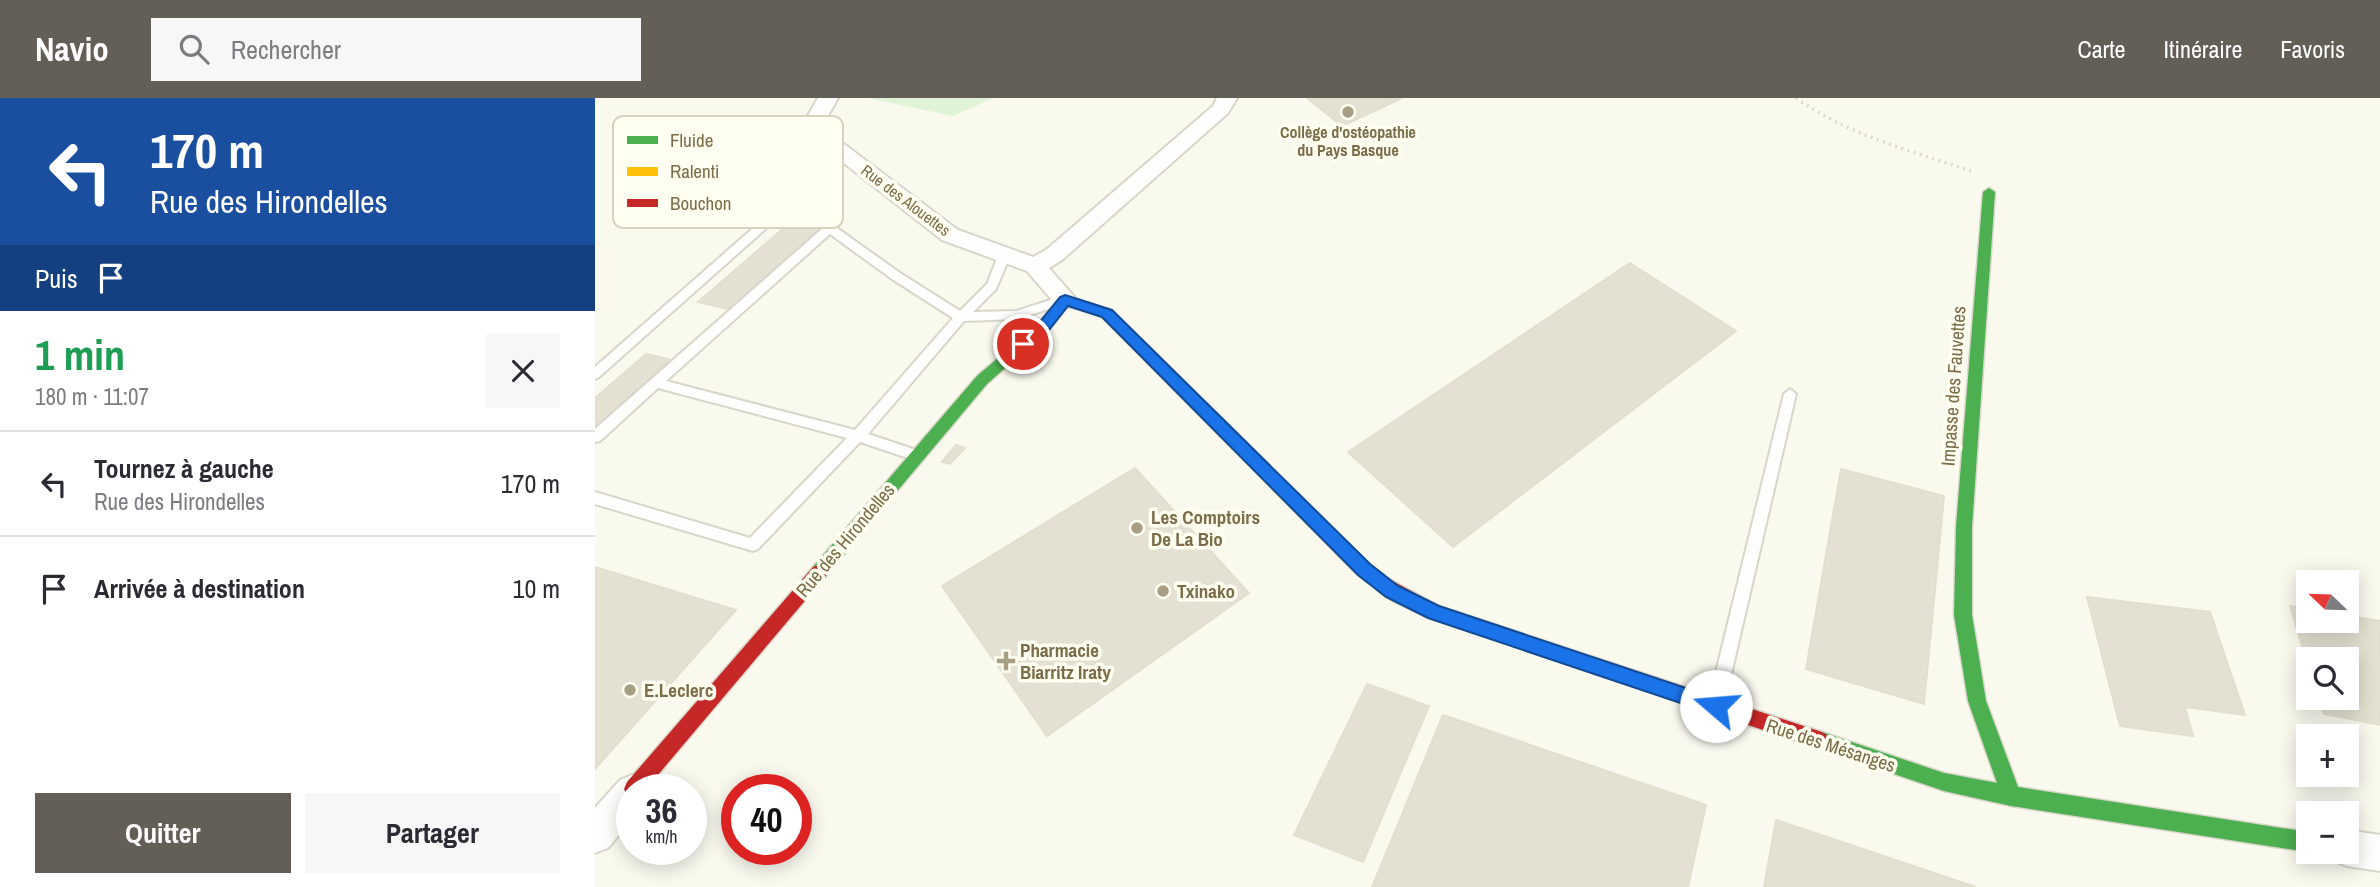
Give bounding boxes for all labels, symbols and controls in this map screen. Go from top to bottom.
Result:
search box [151,18,641,81]
text: Navio [35,27,109,71]
icon: search [175,30,213,68]
text: Rechercher [231,32,341,67]
text: Carte [2077,33,2126,65]
text: Itinéraire [2164,33,2242,65]
text: Favoris [2280,33,2345,65]
marker: Collège d'ostéopathie du Pays Basque [1340,104,1356,120]
legend [613,116,843,228]
text: 170 m [150,117,264,183]
place label: Collège d'ostéopathie du Pays Basque [1280,121,1416,161]
icon: left [35,126,126,217]
text: Fluide [670,127,713,153]
text: Ralenti [670,158,719,184]
street label: Rue des Alouettes [857,159,955,241]
text: Rue des Hirondelles [150,180,388,223]
text: Bouchon [670,190,732,216]
icon: arrive [92,259,130,297]
text: Puis [35,261,78,296]
street label: Impasse des Fauvettes [1934,305,1972,467]
pin [993,314,1053,374]
icon: arrive [1004,325,1042,363]
text: 1 min [35,327,125,383]
button: close [486,334,560,408]
text: 180 m · 11:07 [35,381,149,412]
text: Tournez à gauche [94,451,274,486]
icon: left [35,465,73,503]
text: 170 m [501,466,560,501]
street label: Rue des Hirondelles [790,477,900,602]
text: Rue des Hirondelles [94,486,265,517]
place label: Les Comptoirs De La Bio [1151,504,1260,552]
marker: Les Comptoirs De La Bio [1129,520,1145,536]
icon: arrive [35,570,73,608]
north arrow [2296,570,2359,634]
map controls [2296,570,2359,864]
text: Arrivée à destination [94,571,305,606]
text: 10 m [513,571,560,606]
place label: Txinako [1177,578,1235,604]
marker: Txinako [1155,583,1171,599]
place label: Pharmacie Biarritz Iraty [1020,637,1111,685]
button: search [2296,647,2359,710]
marker: Pharmacie Biarritz Iraty [998,653,1014,669]
position arrow [1679,669,1753,743]
place label: E.Leclerc [644,677,713,703]
marker: E.Leclerc [622,682,638,698]
street label: Rue des Mésanges [1763,712,1899,778]
button: + [2296,724,2359,787]
speed limit sign: 40 [721,774,812,865]
text: 36 [646,787,677,834]
button: Quitter [35,793,291,873]
button: Partager [305,793,560,873]
button: − [2296,801,2359,864]
text: km/h [646,824,678,849]

